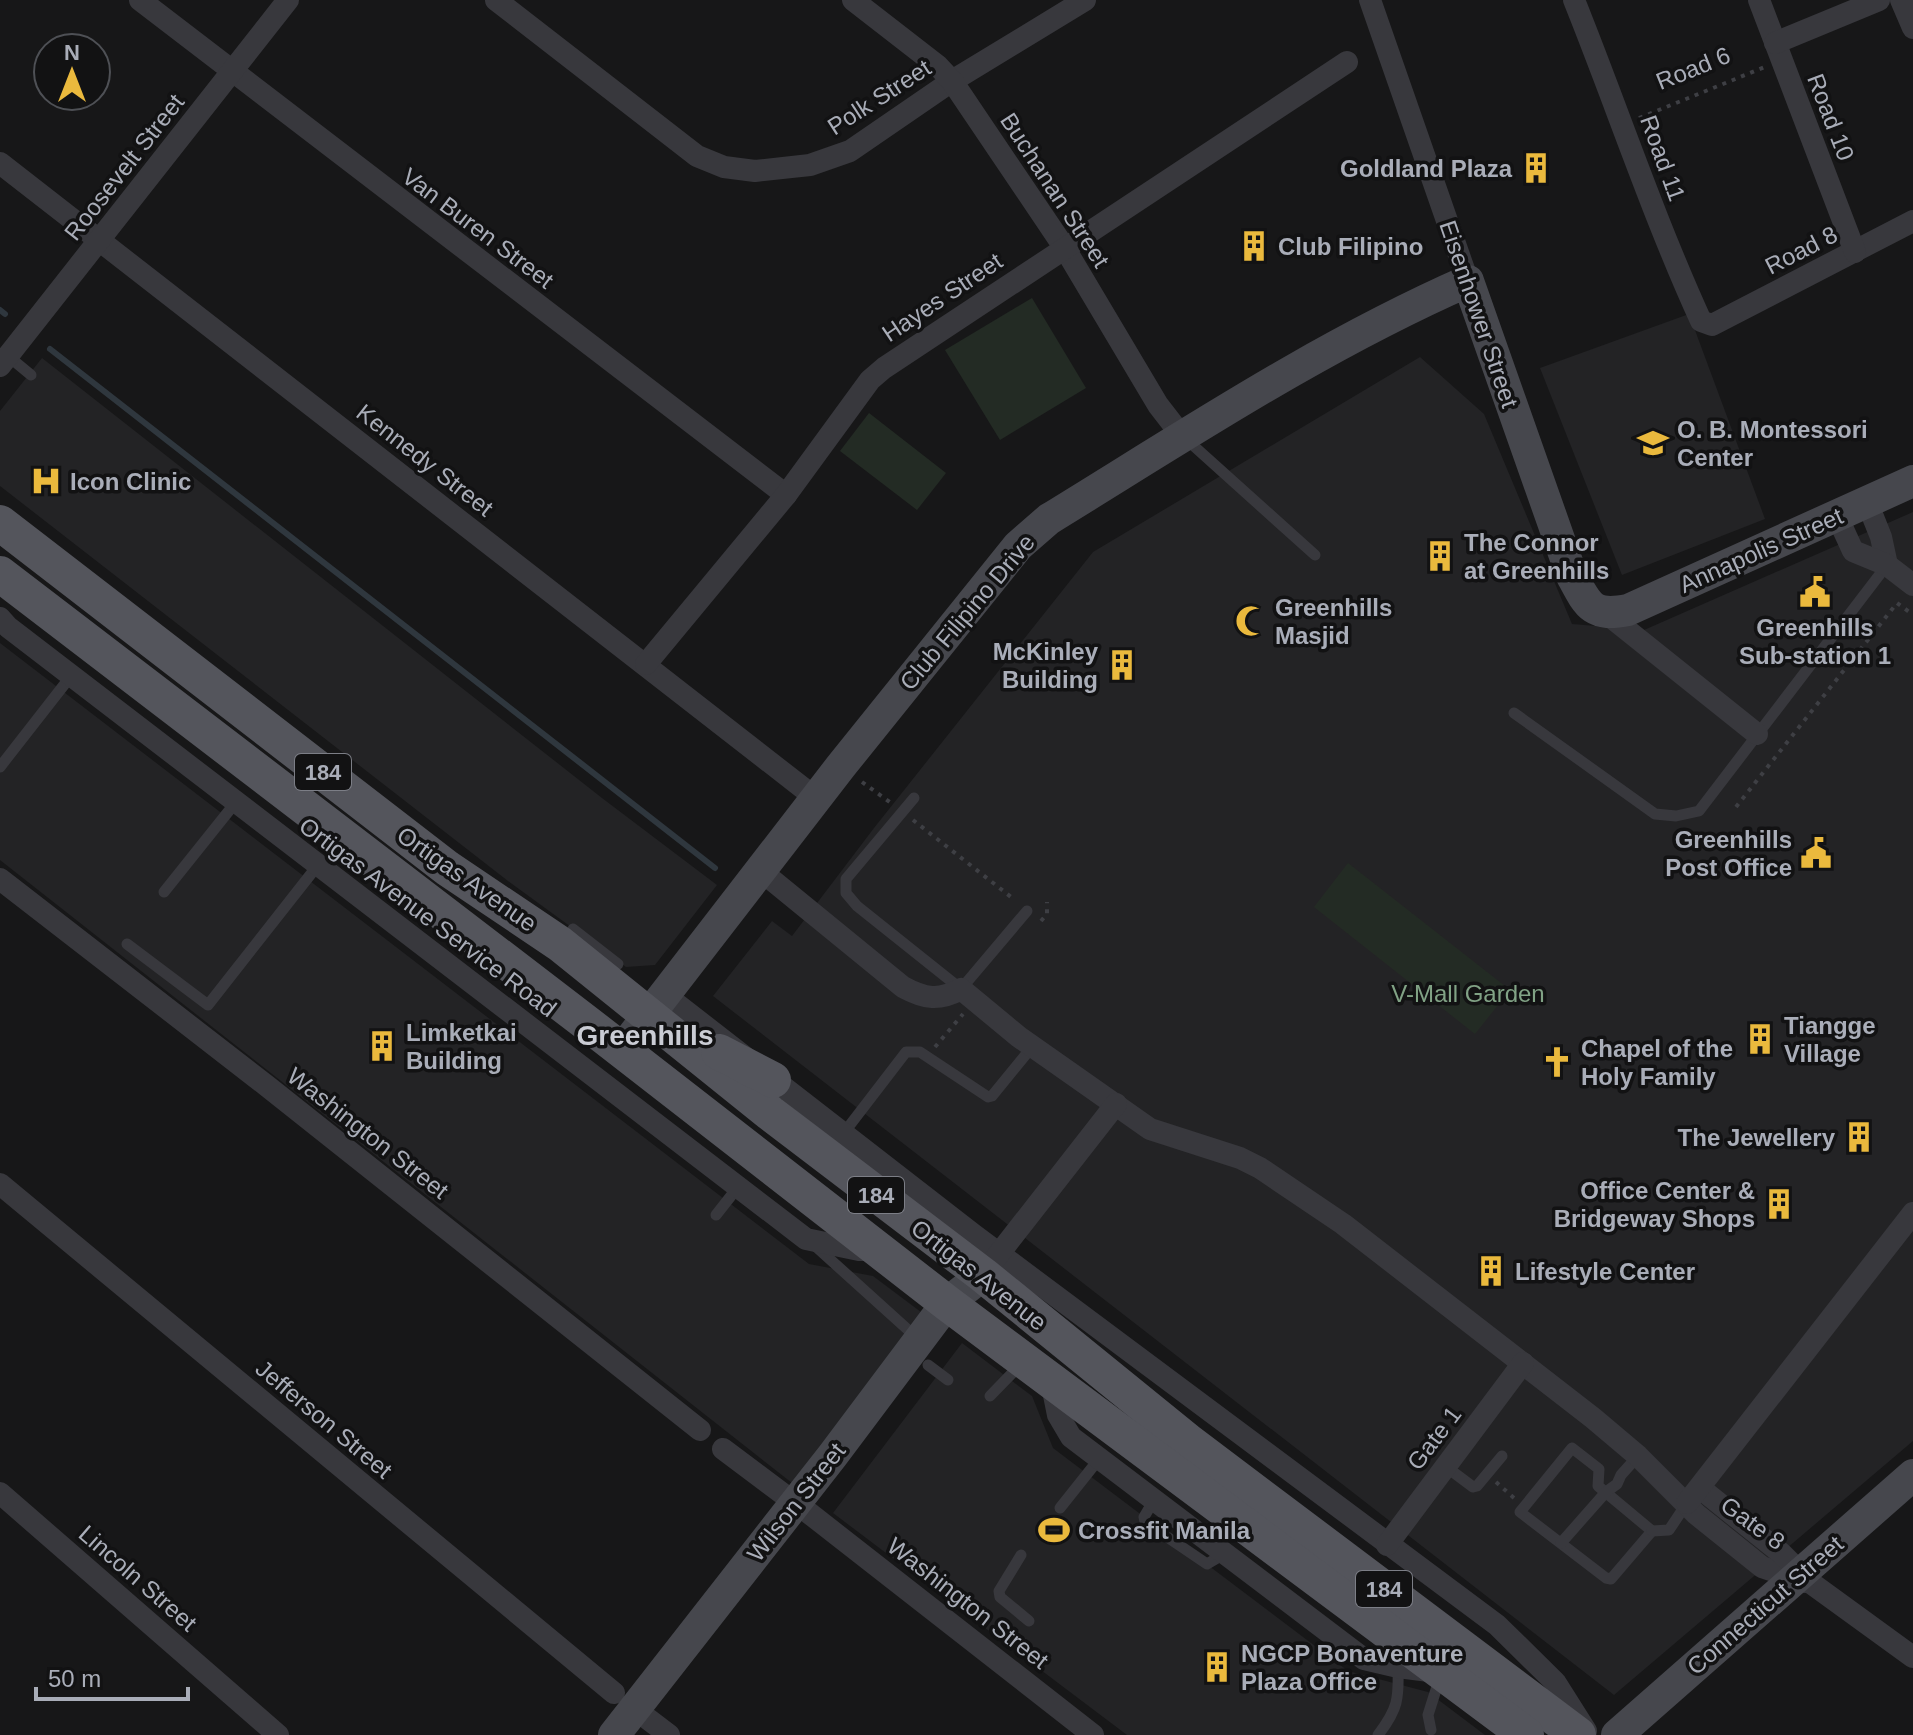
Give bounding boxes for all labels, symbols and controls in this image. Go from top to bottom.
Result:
north arrow [32,32,112,112]
text: N [64,40,80,65]
street label: Road 6 [1652,41,1734,95]
street label: Polk Street [822,54,936,140]
street label: Road 10 [1802,70,1860,164]
street label: Roosevelt Street [59,89,189,245]
street label: Buchanan Street [995,108,1115,273]
street label: Road 11 [1635,112,1691,204]
building icon: Goldland Plaza [1519,151,1553,185]
place label: Goldland Plaza [1340,155,1513,182]
street label: Van Buren Street [397,162,559,294]
street label: Eisenhower Street [1434,217,1524,411]
street label: Road 8 [1760,220,1842,280]
building icon: Club Filipino [1237,229,1271,263]
place label: Club Filipino [1278,233,1423,260]
street label: Hayes Street [877,247,1007,347]
street label: Kennedy Street [351,398,499,522]
place label: O. B. Montessori Center [1677,416,1868,471]
school or university icon: O. B. Montessori Center [1636,426,1670,460]
hospital icon: Icon Clinic [29,464,63,498]
place label: Icon Clinic [70,468,191,495]
street label: Annapolis Street [1675,502,1847,598]
street label: Club Filipino Drive [894,529,1040,695]
place label: The Connor at Greenhills [1464,529,1609,584]
building icon: The Connor at Greenhills [1423,539,1457,573]
public building icon: Greenhills Sub-station 1 [1798,575,1832,609]
place label: Greenhills Masjid [1275,594,1392,649]
mosque icon: Greenhills Masjid [1234,604,1268,638]
place label: Greenhills Sub-station 1 [1739,614,1891,669]
place label: McKinley Building [993,638,1099,693]
building icon: McKinley Building [1105,648,1139,682]
road number: 184 [295,754,351,790]
street label: Ortigas Avenue Service Road [294,812,562,1022]
street label: Ortigas Avenue [392,821,542,937]
place label: Greenhills Post Office [1665,826,1792,881]
public building icon: Greenhills Post Office [1799,836,1833,870]
park label: V-Mall Garden [1391,980,1545,1007]
place label: Tiangge Village [1784,1012,1876,1067]
place label: Limketkai Building [406,1019,517,1074]
district label: Greenhills [577,1020,713,1051]
building icon: Tiangge Village [1743,1022,1777,1056]
building icon: Limketkai Building [365,1029,399,1063]
place label: Chapel of the Holy Family [1581,1035,1733,1090]
church icon: Chapel of the Holy Family [1540,1045,1574,1079]
street label: Washington Street [282,1062,454,1204]
building icon: The Jewellery [1842,1120,1876,1154]
place label: The Jewellery [1678,1124,1836,1151]
road number: 184 [848,1177,904,1213]
place label: Office Center & Bridgeway Shops [1554,1177,1755,1232]
building icon: Office Center & Bridgeway Shops [1762,1187,1796,1221]
street label: Ortigas Avenue [906,1214,1052,1336]
building icon: Lifestyle Center [1474,1254,1508,1288]
place label: Lifestyle Center [1515,1258,1695,1285]
street label: Jefferson Street [251,1354,398,1484]
street label: Gate 1 [1402,1401,1466,1475]
street label: Wilson Street [741,1437,851,1567]
street label: Gate 8 [1716,1491,1790,1555]
sports icon: Crossfit Manila [1037,1513,1071,1547]
place label: Crossfit Manila [1078,1517,1251,1544]
street label: Lincoln Street [74,1520,202,1637]
street label: Connecticut Street [1682,1530,1849,1680]
street label: Washington Street [882,1532,1054,1674]
road number: 184 [1356,1571,1412,1607]
place label: NGCP Bonaventure Plaza Office [1241,1640,1463,1695]
building icon: NGCP Bonaventure Plaza Office [1200,1650,1234,1684]
scale bar [36,1651,188,1701]
text: 50 m [48,1665,101,1692]

